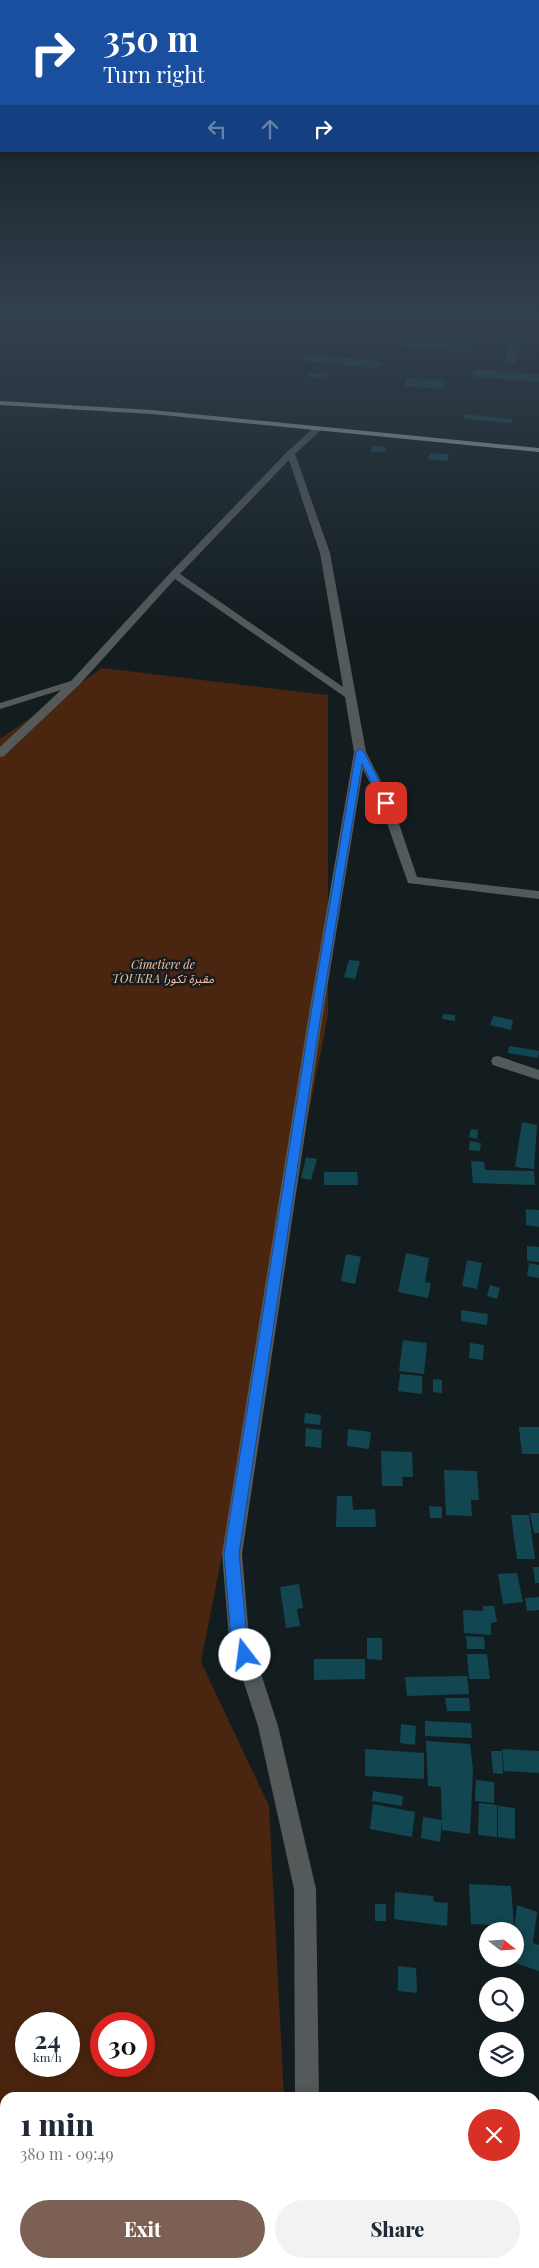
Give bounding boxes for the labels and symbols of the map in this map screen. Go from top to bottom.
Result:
pin [365,782,407,824]
park label: Cimetiere de TOUKRA مقبرة تكورا [112,956,215,986]
position arrow [218,1628,270,1680]
north arrow [479,1922,524,1968]
speed limit sign: 30 [90,2012,155,2077]

